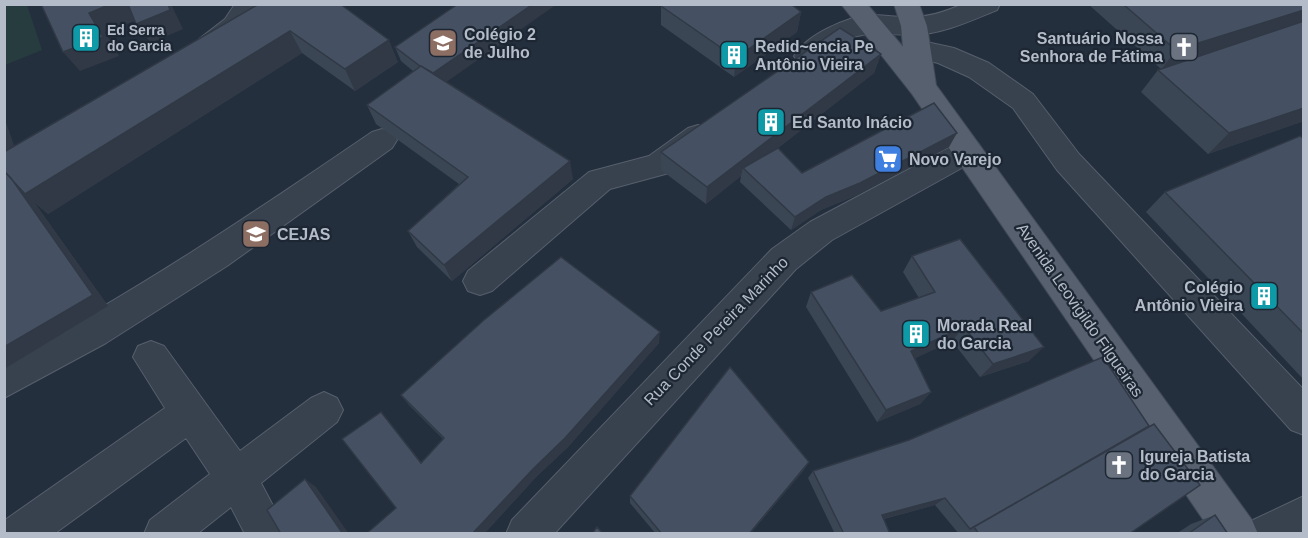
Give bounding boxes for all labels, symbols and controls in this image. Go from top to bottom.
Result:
building icon: Ed Serra do Garcia [70,22,102,54]
place label: Ed Serra do Garcia [107,22,172,54]
place label: Colégio 2 de Julho [464,26,536,61]
school or university icon: Colégio 2 de Julho [427,27,459,59]
place label: Santuário Nossa Senhora de Fátima [1020,30,1163,65]
church icon: Santuário Nossa Senhora de Fátima [1168,31,1200,63]
place label: Redid~encia Pe Antônio Vieira [755,38,874,73]
building icon: Redid~encia Pe Antônio Vieira [718,39,750,71]
building icon: Ed Santo Inácio [755,106,787,138]
place label: Ed Santo Inácio [792,114,912,131]
supermarket icon: Novo Varejo [872,143,904,175]
place label: Novo Varejo [909,151,1002,168]
school or university icon: CEJAS [240,218,272,250]
street label: Avenida Leovigildo Filgueiras [1013,220,1147,400]
place label: CEJAS [277,226,331,243]
street label: Rua Conde Pereira Marinho [641,253,791,409]
place label: Colégio Antônio Vieira [1135,279,1243,314]
building icon: Colégio Antônio Vieira [1248,280,1280,312]
place label: Morada Real do Garcia [937,317,1032,352]
building icon: Morada Real do Garcia [900,318,932,350]
place label: Igureja Batista do Garcia [1140,448,1250,483]
church icon: Igureja Batista do Garcia [1103,449,1135,481]

